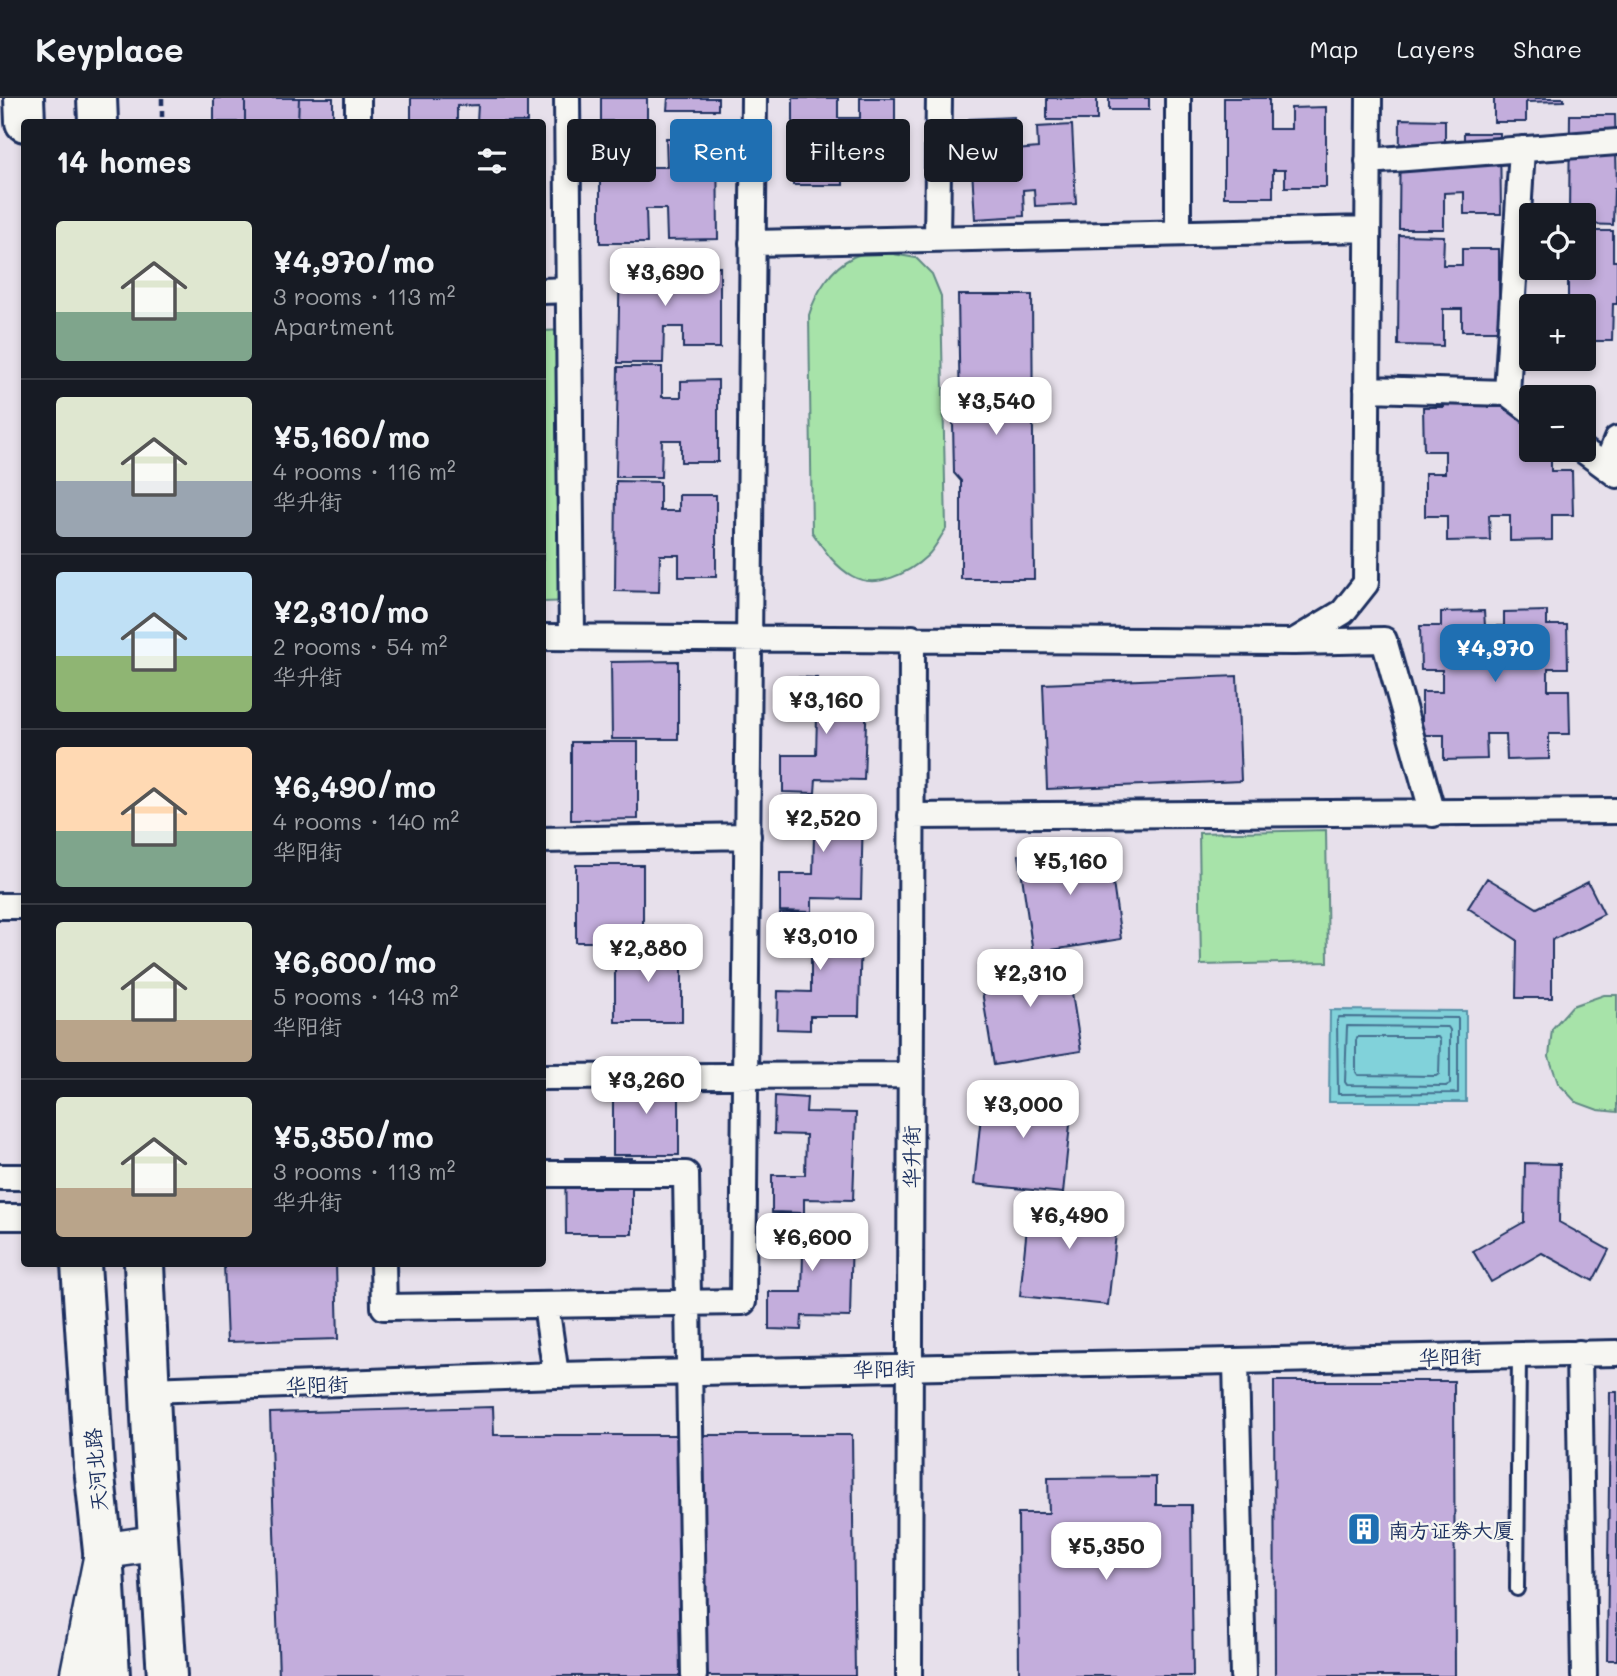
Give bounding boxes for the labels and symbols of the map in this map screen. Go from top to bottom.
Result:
pin: ¥3,690 [608,248,722,308]
pin: ¥3,540 [939,378,1053,437]
pin: ¥4,970 [1438,624,1552,684]
pin: ¥3,160 [769,676,883,736]
pin: ¥2,520 [766,794,880,854]
pin: ¥5,160 [1013,838,1127,897]
pin: ¥3,010 [763,912,877,972]
pin: ¥2,880 [591,924,705,984]
pin: ¥2,310 [973,950,1087,1009]
pin: ¥3,260 [589,1056,703,1116]
pin: ¥3,000 [966,1080,1080,1140]
street label: 华升街 [897,1126,924,1189]
pin: ¥6,490 [1012,1192,1126,1251]
pin: ¥6,600 [755,1214,869,1273]
street label: 华阳街 [1418,1342,1482,1370]
street label: 华阳街 [852,1354,916,1382]
street label: 华阳街 [285,1369,349,1399]
street label: 天河北路 [78,1427,112,1513]
building icon: 南方证券大厦 [1345,1510,1383,1548]
place label: 南方证券大厦 [1388,1516,1514,1543]
pin: ¥5,350 [1049,1522,1163,1582]

